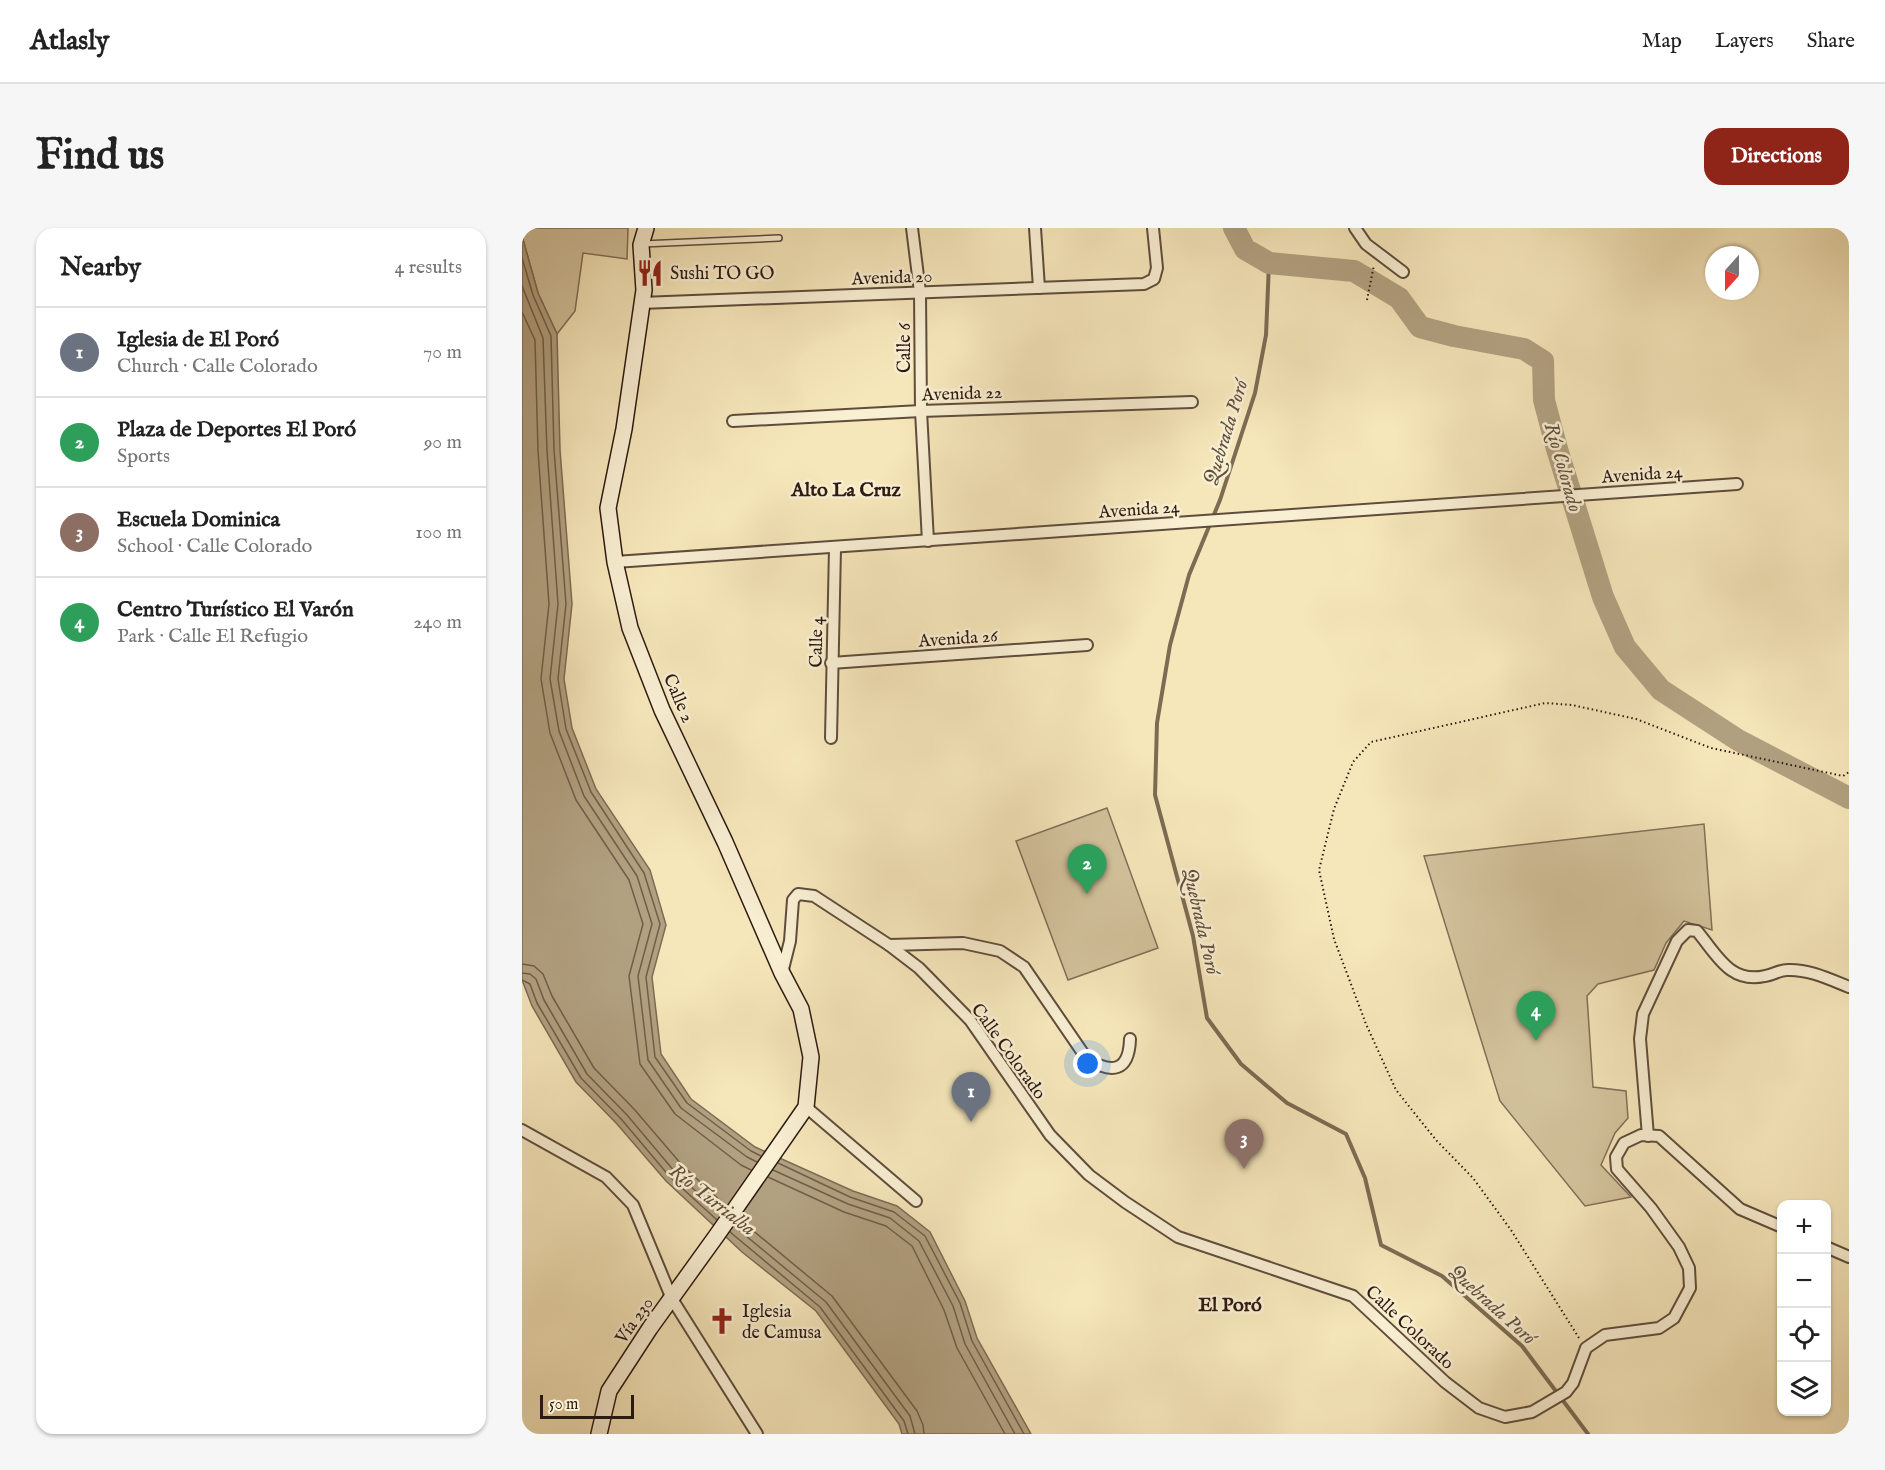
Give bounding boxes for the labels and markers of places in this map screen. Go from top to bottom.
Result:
restaurant icon: Sushi TO GO [635,258,665,288]
place label: Sushi TO GO [670,263,774,286]
pin: 2 [1068,844,1106,894]
pin: 4 [1516,992,1556,1041]
pin: 1 [952,1072,990,1122]
pin: 3 [1224,1120,1264,1169]
place label: Iglesia de Camusa [742,1301,822,1345]
church icon: Iglesia de Camusa [707,1306,737,1336]

